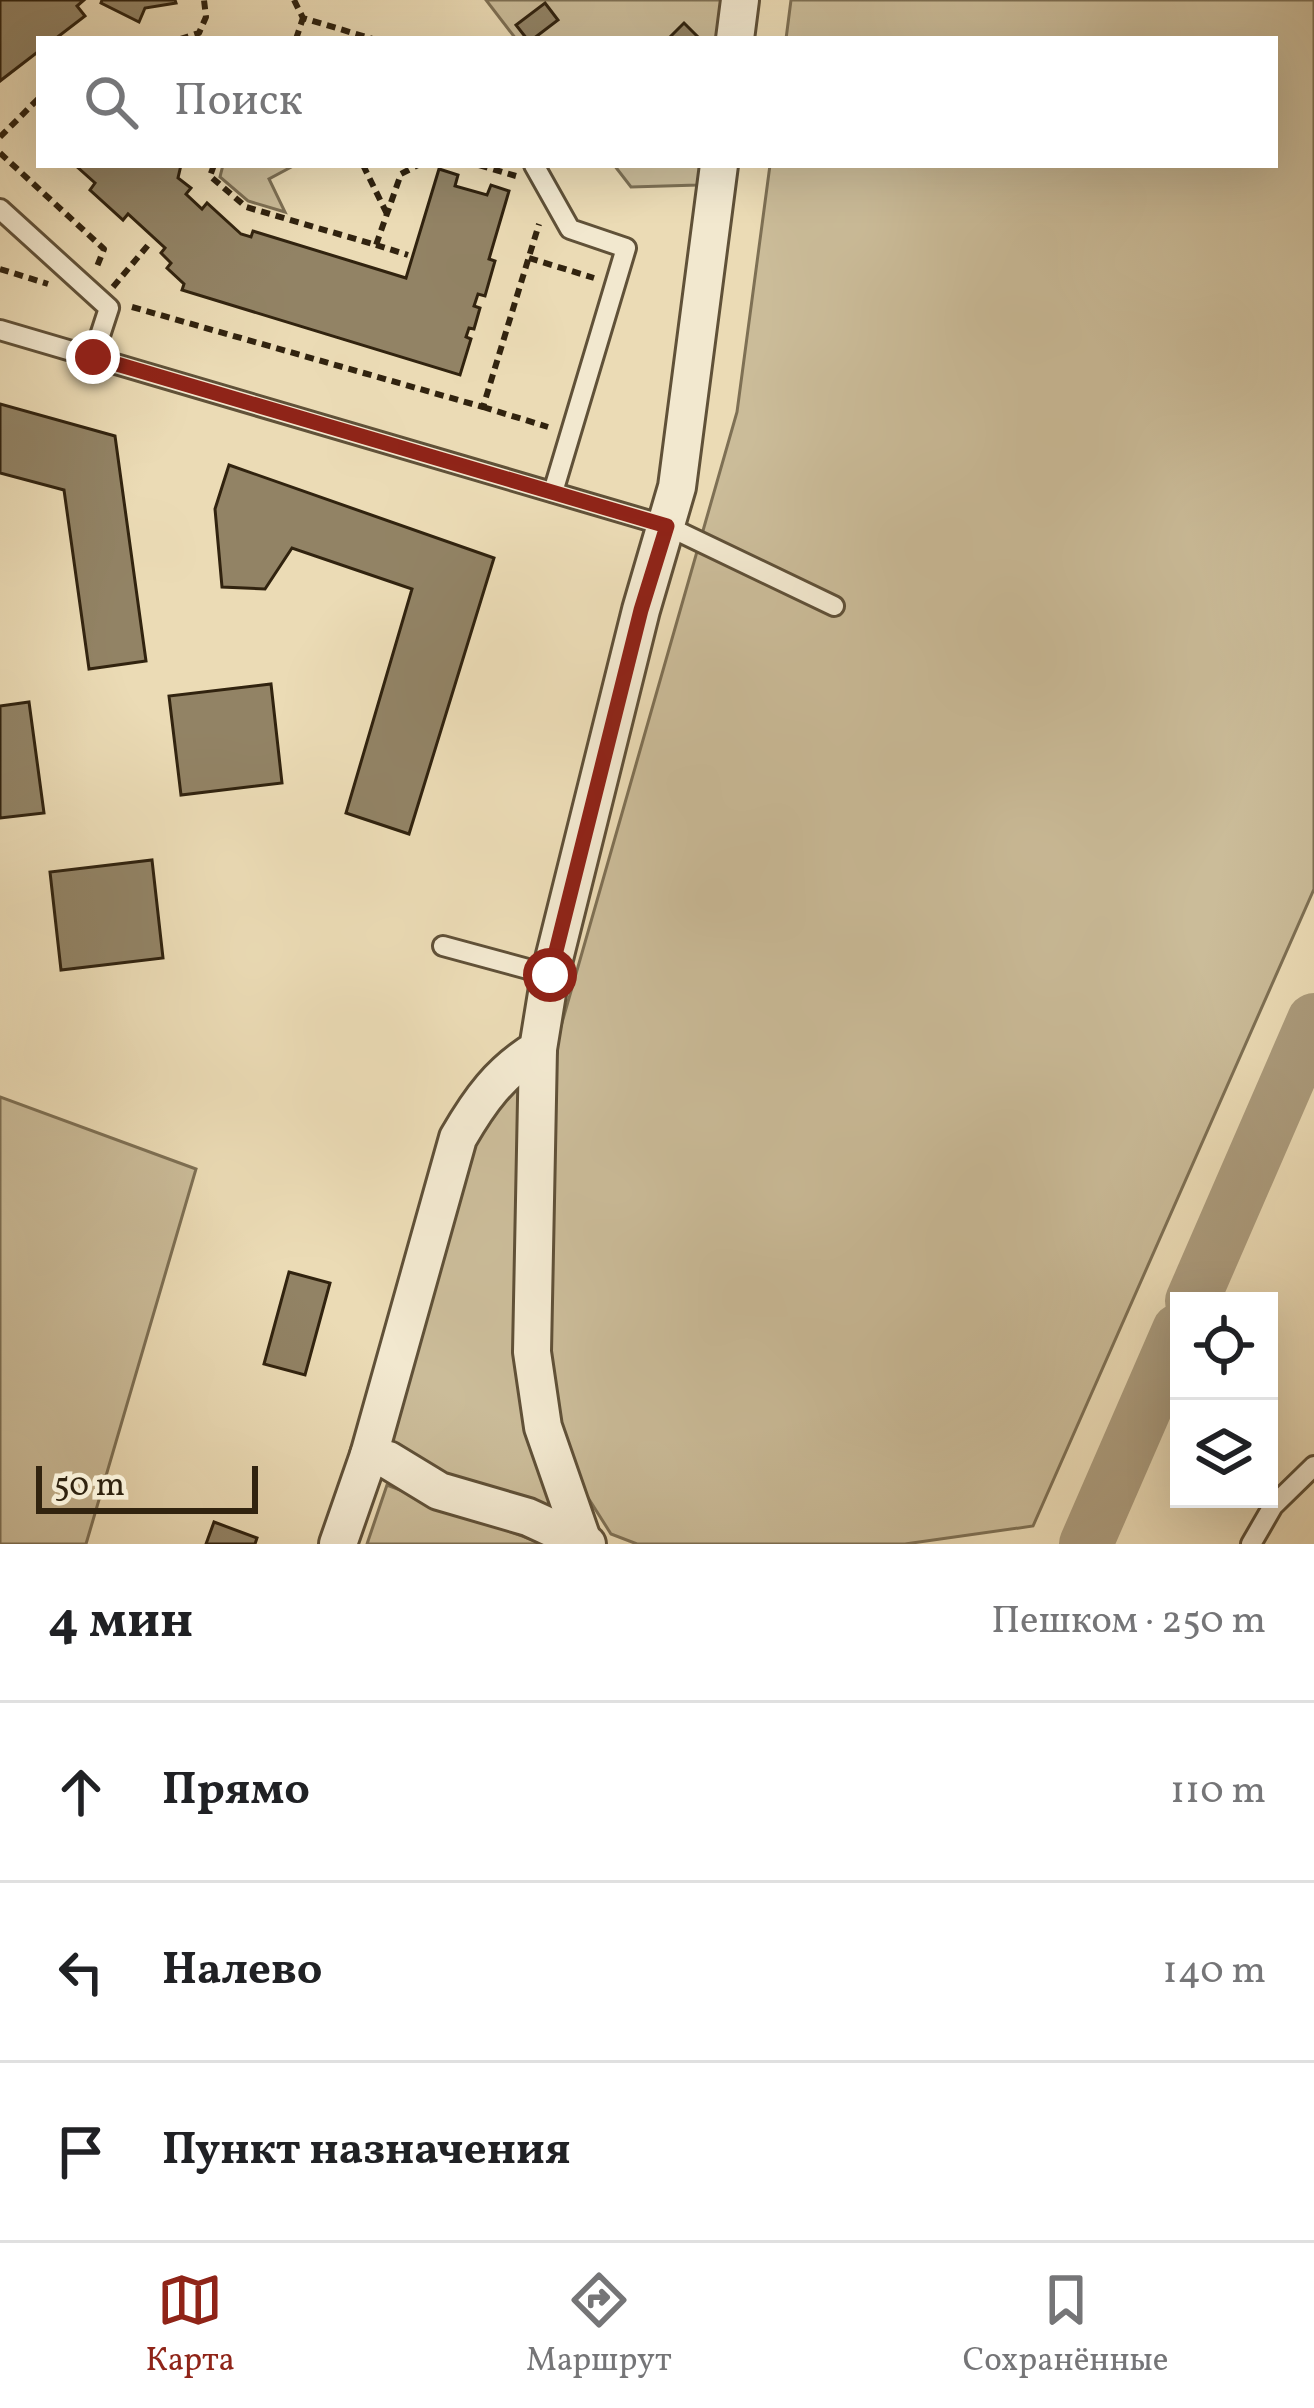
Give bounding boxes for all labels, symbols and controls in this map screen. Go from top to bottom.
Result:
search box [36,36,1278,168]
icon: search [78,69,144,135]
text: Поиск [174,71,303,134]
route end [66,330,120,384]
route start [523,948,577,1002]
map controls [1170,1292,1278,1508]
button: locate [1170,1292,1278,1400]
button: layers [1170,1400,1278,1508]
scale bar [36,1460,258,1513]
text: 50 m [54,1464,125,1510]
text: 4 мин [48,1587,193,1658]
text: Пешком · 250 m [991,1595,1266,1649]
icon: ahead [48,1759,114,1825]
text: Прямо [162,1760,310,1823]
text: 110 m [1170,1765,1266,1819]
icon: left [48,1939,114,2005]
text: Налево [162,1940,323,2003]
text: 140 m [1163,1945,1266,1999]
icon: arrive [48,2119,114,2185]
text: Пункт назначения [162,2120,571,2183]
tab: Карта [145,2267,235,2385]
tab: Маршрут [526,2267,672,2385]
tab: Сохранённые [963,2267,1168,2385]

